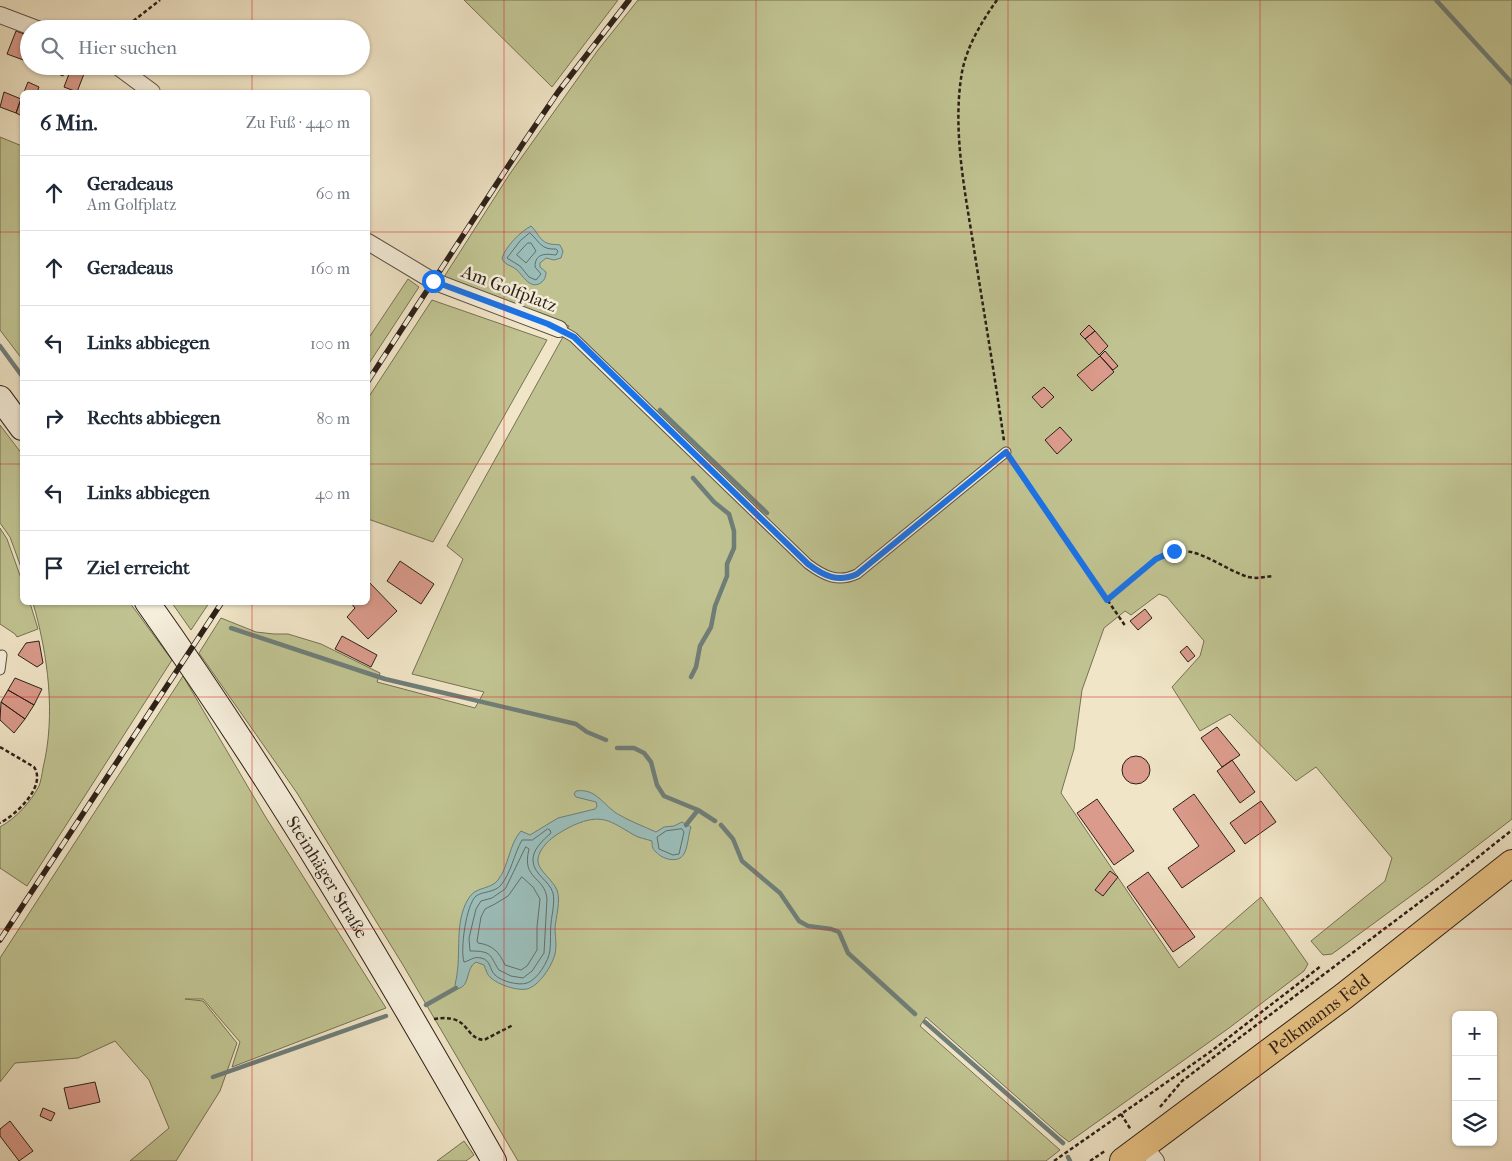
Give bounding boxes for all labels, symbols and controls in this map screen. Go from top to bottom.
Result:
search box [20,20,370,75]
icon: search [38,34,66,62]
text: Hier suchen [78,37,177,59]
text: 6 Min. [40,111,98,135]
text: Zu Fuß · 440 m [246,113,350,132]
text: Geradeaus [87,173,173,195]
icon: ahead [40,179,68,207]
text: 60 m [316,184,350,203]
text: Am Golfplatz [87,195,176,214]
icon: ahead [40,254,68,282]
text: Geradeaus [87,257,173,279]
text: 160 m [310,259,350,278]
street label: Am Golfplatz [457,261,560,317]
route start [422,270,445,293]
icon: left [40,329,68,357]
text: Links abbiegen [87,332,210,354]
text: 100 m [310,334,350,353]
icon: right [40,404,68,432]
text: Rechts abbiegen [87,407,221,429]
text: 80 m [316,409,350,428]
icon: left [40,479,68,507]
text: Links abbiegen [87,482,210,504]
text: 40 m [315,484,350,503]
route end [1163,540,1186,563]
icon: arrive [40,554,68,582]
text: Ziel erreicht [87,557,190,579]
street label: Steinhäger Straße [282,812,373,942]
street label: Pelkmanns Feld [1264,969,1374,1059]
map controls [1452,1011,1497,1146]
button: + [1452,1011,1497,1056]
button: − [1452,1056,1497,1101]
button: layers [1452,1101,1497,1146]

